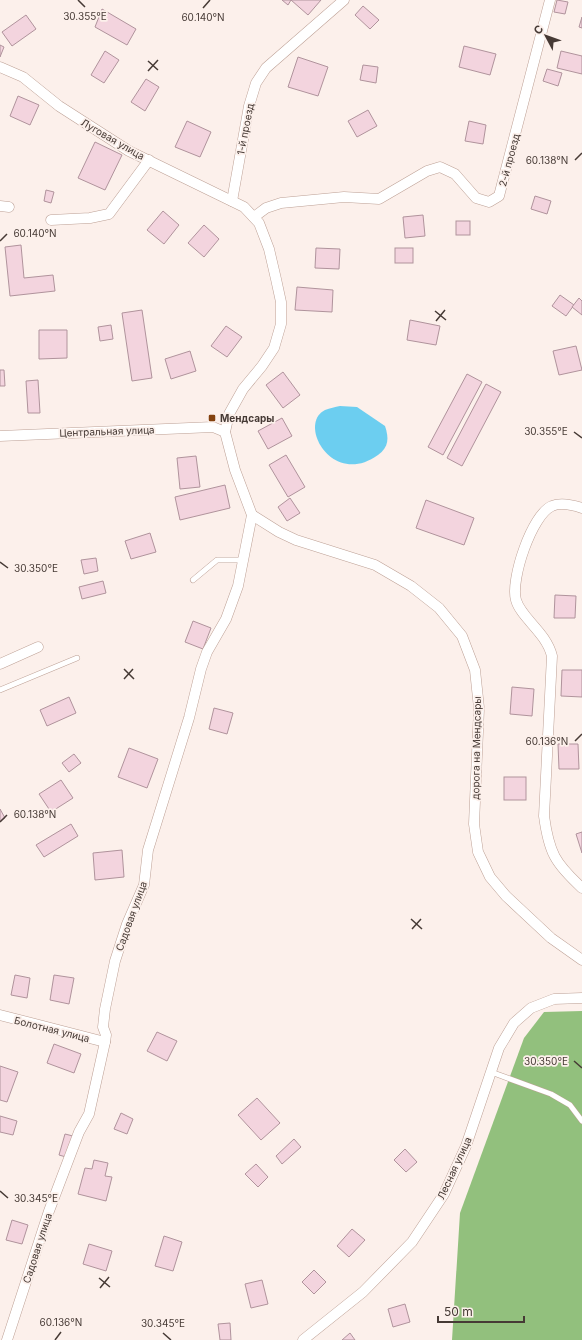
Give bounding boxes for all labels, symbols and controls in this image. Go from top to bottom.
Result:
text: 30.355°E [63,10,107,22]
text: 60.140°N [181,11,225,23]
north arrow [526,16,566,56]
text: С [530,22,546,37]
street label: 1-й проезд [234,102,256,156]
street label: Луговая улица [79,116,147,162]
street label: 2-й проезд [496,132,522,188]
text: 60.138°N [526,154,568,166]
text: 60.140°N [13,227,57,239]
place label: Мендсары [220,412,274,424]
marker: Мендсары [207,413,217,423]
street label: Центральная улица [59,423,155,439]
text: 30.355°E [524,425,568,437]
text: 30.350°E [14,562,58,574]
street label: дорога на Мендсары [469,696,483,800]
text: 60.136°N [526,735,568,747]
text: 60.138°N [14,808,56,820]
street label: Садовая улица [113,880,149,952]
street label: Болотная улица [13,1014,91,1044]
text: 30.350°E [524,1055,568,1067]
street label: Лесная улица [434,1135,474,1201]
text: 30.345°E [14,1192,58,1204]
street label: Садовая улица [20,1211,54,1285]
scale bar [438,1298,524,1324]
text: 50 m [444,1304,473,1319]
text: 60.136°N [40,1316,82,1328]
text: 30.345°E [141,1317,185,1329]

